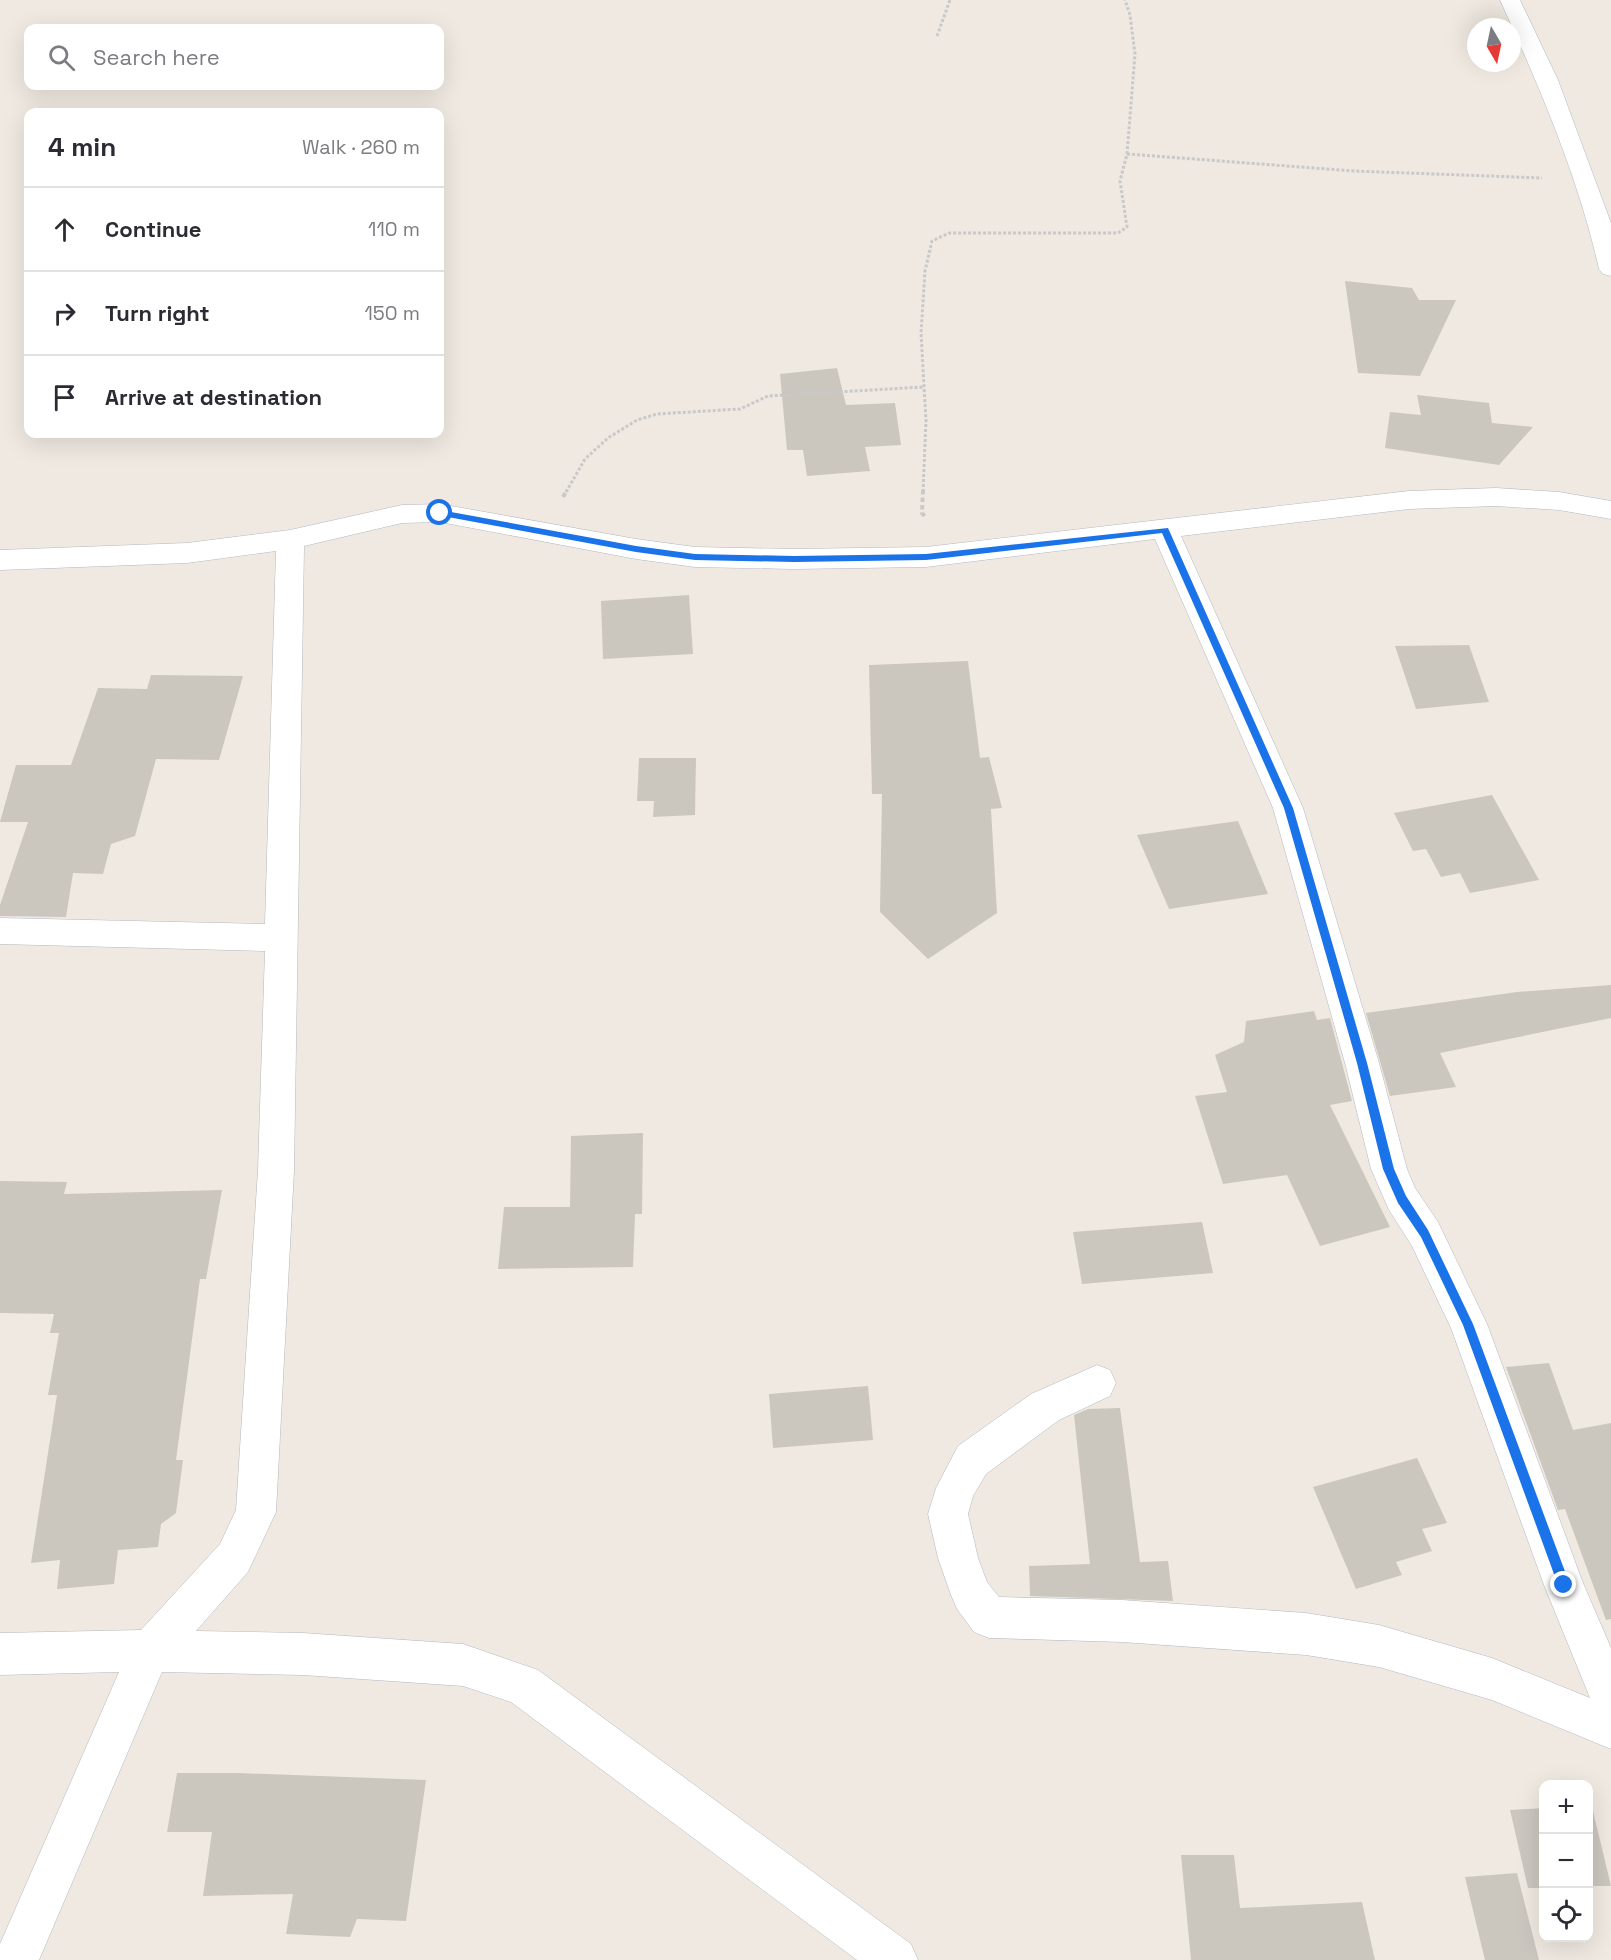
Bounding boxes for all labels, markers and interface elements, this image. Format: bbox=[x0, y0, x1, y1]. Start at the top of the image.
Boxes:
north arrow bbox=[1467, 18, 1521, 72]
search box bbox=[24, 24, 444, 90]
icon: search bbox=[45, 41, 78, 74]
text: Search here bbox=[93, 43, 220, 71]
text: 4 min bbox=[48, 130, 116, 164]
text: Walk · 260 m bbox=[302, 134, 420, 160]
icon: ahead bbox=[48, 213, 81, 246]
text: Continue bbox=[105, 215, 201, 243]
text: 110 m bbox=[368, 216, 420, 242]
icon: right bbox=[48, 297, 81, 330]
text: Turn right bbox=[105, 299, 210, 327]
text: 150 m bbox=[365, 300, 420, 326]
icon: arrive bbox=[48, 381, 81, 414]
text: Arrive at destination bbox=[105, 383, 322, 411]
route start bbox=[426, 499, 452, 525]
route end bbox=[1550, 1571, 1576, 1597]
map controls bbox=[1539, 1780, 1593, 1942]
button: + bbox=[1539, 1780, 1593, 1834]
button: − bbox=[1539, 1834, 1593, 1888]
button: locate bbox=[1539, 1888, 1593, 1942]

